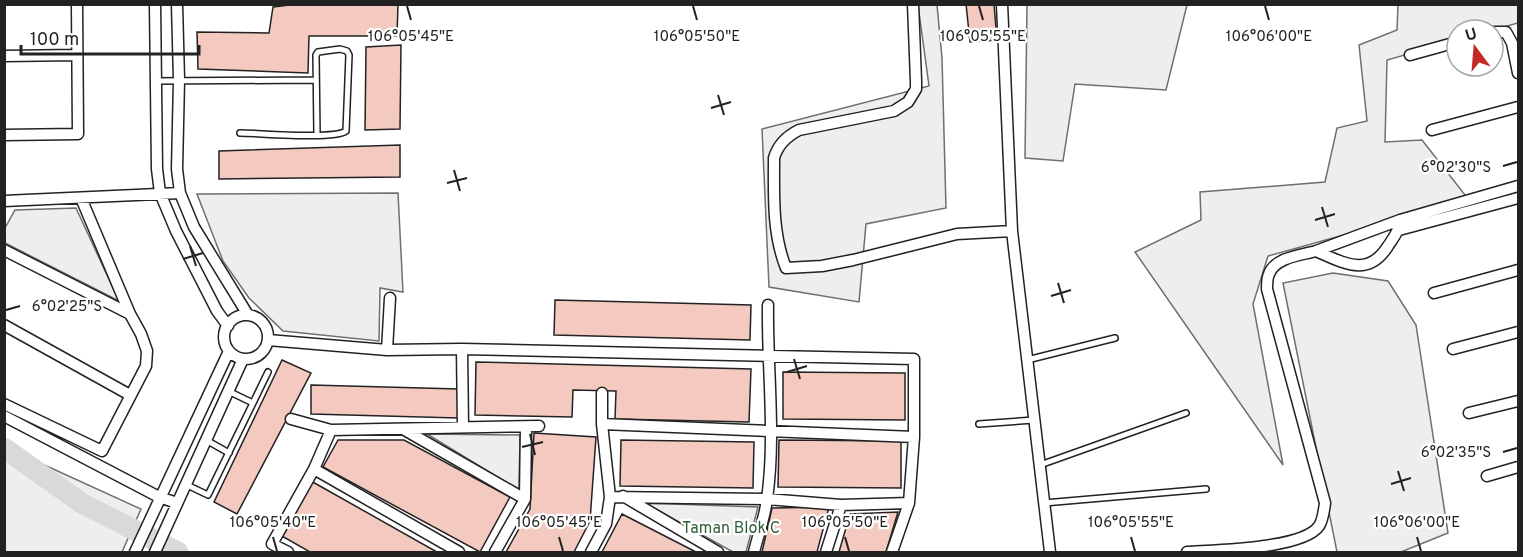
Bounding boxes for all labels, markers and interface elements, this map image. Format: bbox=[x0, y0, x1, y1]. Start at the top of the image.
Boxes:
scale bar bbox=[21, 18, 200, 56]
north arrow bbox=[1445, 18, 1505, 78]
text: U bbox=[1463, 24, 1480, 47]
text: 106°05'45"E bbox=[368, 28, 454, 47]
text: 106°05'50"E bbox=[654, 28, 740, 47]
text: 106°05'55"E bbox=[940, 28, 1026, 47]
text: 106°06'00"E bbox=[1226, 28, 1312, 47]
text: 100 m bbox=[30, 29, 79, 52]
text: 6°02'30"S bbox=[1421, 159, 1491, 178]
text: 6°02'25"S bbox=[32, 298, 102, 317]
text: 6°02'35"S bbox=[1421, 444, 1491, 463]
text: 106°05'40"E bbox=[230, 514, 316, 533]
text: 106°05'45"E bbox=[516, 514, 602, 533]
text: 106°05'50"E bbox=[802, 514, 888, 533]
text: 106°05'55"E bbox=[1088, 514, 1174, 533]
text: 106°06'00"E bbox=[1374, 514, 1460, 533]
park label: Taman Blok C bbox=[682, 519, 780, 539]

